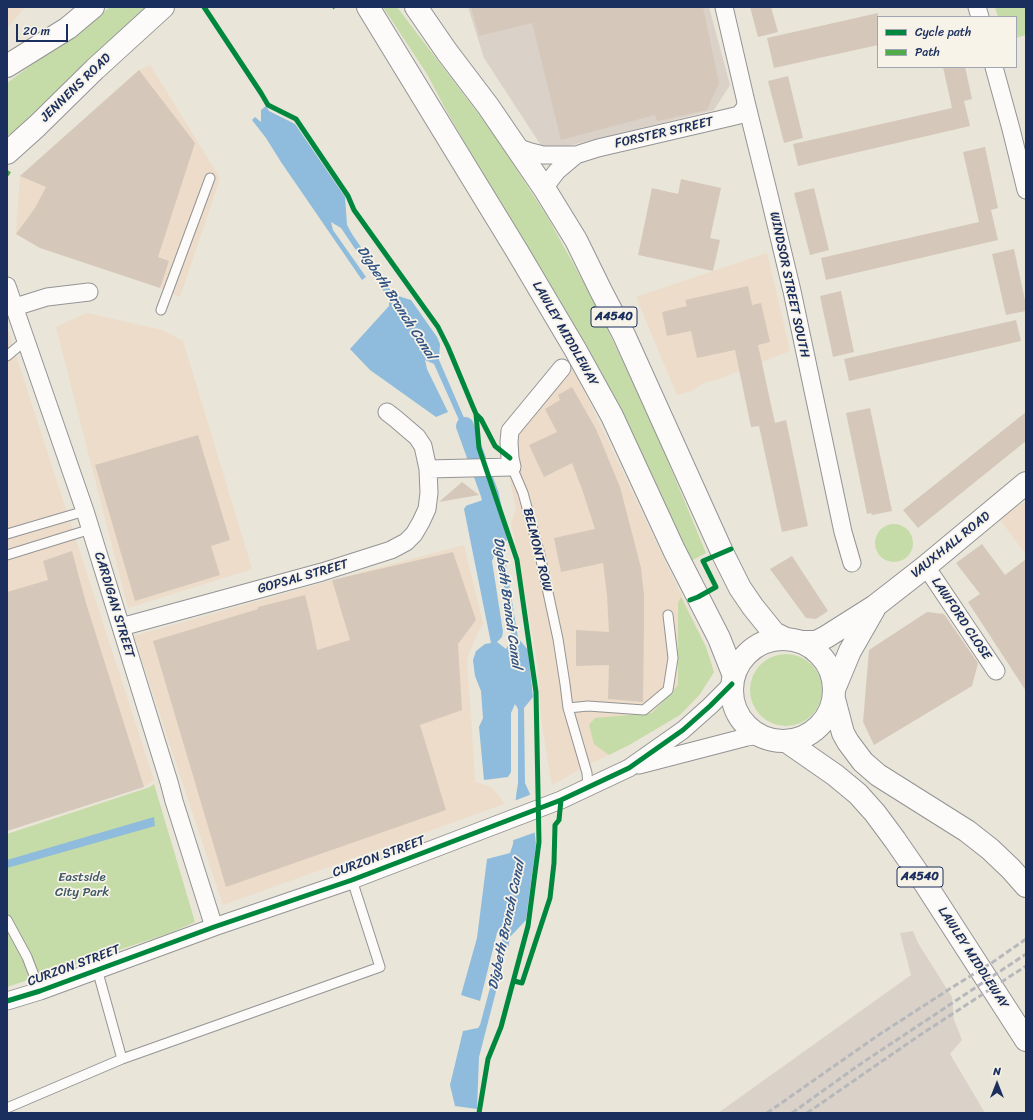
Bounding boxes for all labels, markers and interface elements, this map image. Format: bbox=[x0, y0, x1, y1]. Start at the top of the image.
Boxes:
scale bar bbox=[18, 16, 70, 42]
legend bbox=[877, 16, 1017, 68]
text: 20 m bbox=[23, 20, 50, 42]
text: Cycle path bbox=[915, 21, 971, 43]
text: Path bbox=[915, 41, 940, 63]
street label: JENNENS ROAD bbox=[38, 50, 114, 126]
street label: FORSTER STREET bbox=[613, 114, 715, 152]
street label: WINDSOR STREET SOUTH bbox=[766, 211, 812, 359]
water label: Digbeth Branch Canal bbox=[353, 243, 439, 363]
street label: LAWLEY MIDDLEWAY bbox=[529, 279, 601, 389]
road number: A4540 bbox=[591, 307, 637, 327]
street label: BELMONT ROW bbox=[519, 507, 555, 593]
street label: VAUXHALL ROAD bbox=[908, 508, 994, 582]
water label: Digbeth Branch Canal bbox=[489, 536, 525, 670]
street label: CARDIGAN STREET bbox=[90, 550, 138, 660]
street label: GOPSAL STREET bbox=[256, 557, 350, 597]
street label: LAWFORD CLOSE bbox=[928, 575, 994, 663]
street label: CURZON STREET bbox=[331, 833, 427, 881]
water label: Digbeth Branch Canal bbox=[485, 859, 529, 991]
road number: A4540 bbox=[897, 867, 943, 887]
park label: Eastside City Park bbox=[55, 870, 109, 901]
street label: LAWLEY MIDDLEWAY bbox=[934, 904, 1012, 1012]
street label: CURZON STREET bbox=[26, 942, 122, 990]
text: N bbox=[993, 1062, 1001, 1081]
north arrow bbox=[977, 1064, 1017, 1104]

